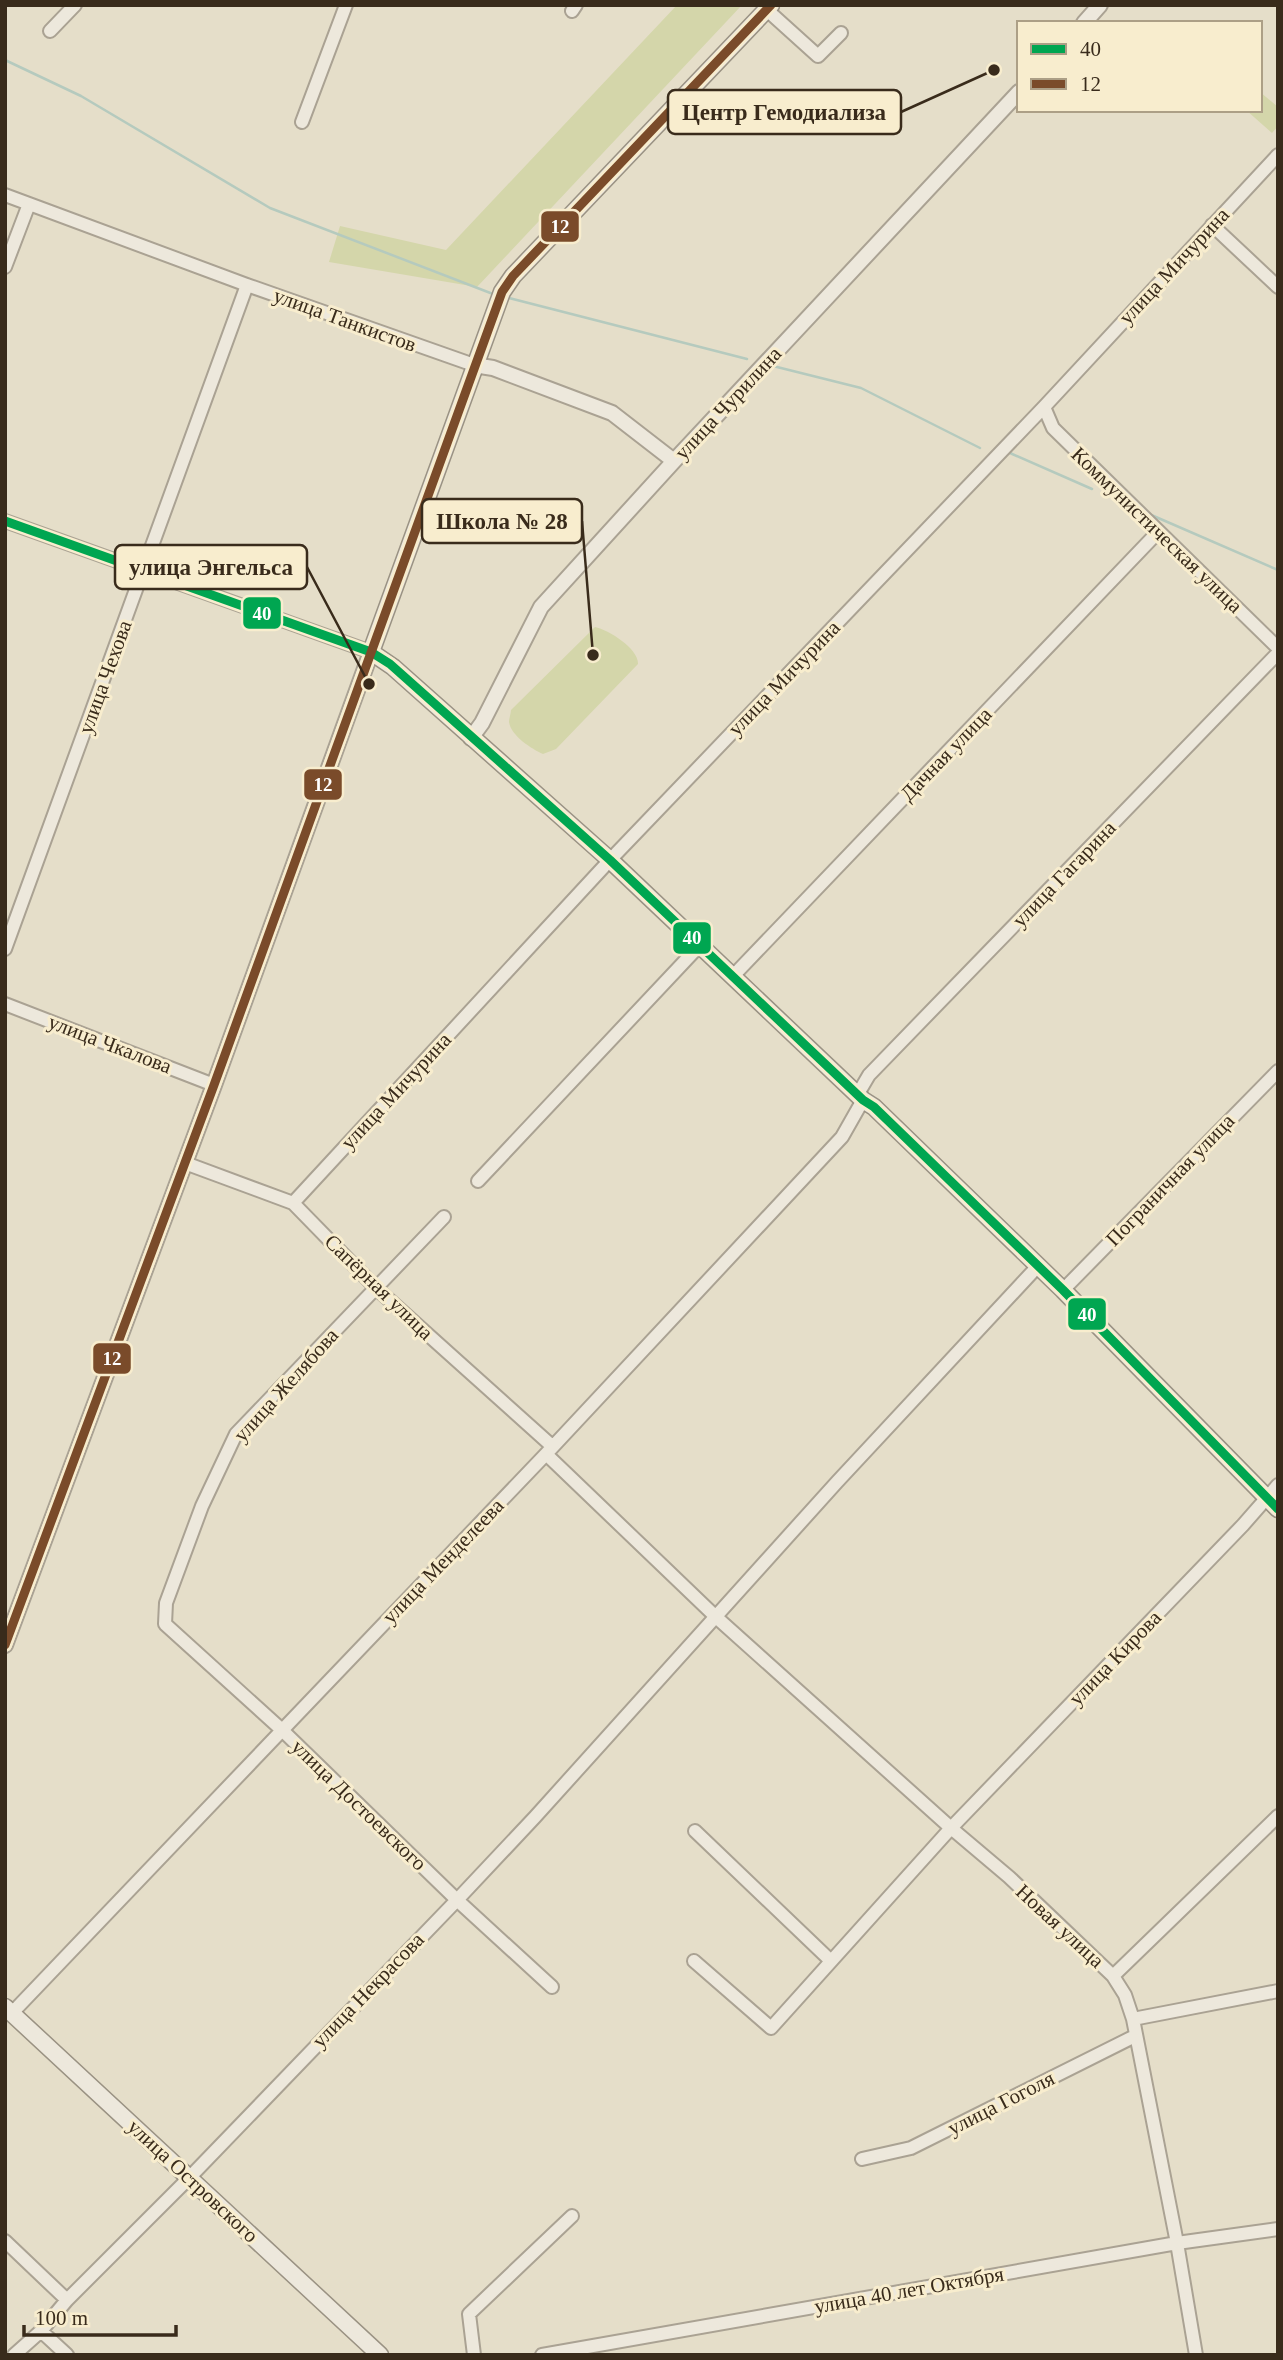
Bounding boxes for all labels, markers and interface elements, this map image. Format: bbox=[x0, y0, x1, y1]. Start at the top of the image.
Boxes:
legend bbox=[1017, 21, 1262, 112]
text: 40 bbox=[1080, 37, 1101, 61]
text: 12 bbox=[1080, 72, 1101, 96]
callout: Центр Гемодиализа bbox=[668, 90, 901, 134]
text: Центр Гемодиализа bbox=[682, 100, 887, 125]
street label: улица Мичурина bbox=[1114, 202, 1235, 329]
line badge: 12 bbox=[540, 210, 580, 243]
text: 12 bbox=[551, 216, 570, 237]
street label: улица Танкистов bbox=[270, 283, 420, 357]
street label: улица Чурилина bbox=[670, 341, 787, 464]
street label: Коммунистическая улица bbox=[1067, 442, 1248, 618]
callout: Школа № 28 bbox=[422, 499, 582, 543]
text: Школа № 28 bbox=[436, 509, 568, 534]
callout: улица Энгельса bbox=[115, 545, 307, 589]
text: улица Энгельса bbox=[129, 555, 293, 580]
line badge: 40 bbox=[242, 596, 282, 630]
text: 40 bbox=[253, 603, 272, 624]
street label: улица Мичурина bbox=[723, 615, 845, 740]
street label: улица Чехова bbox=[73, 616, 137, 737]
street label: Дачная улица bbox=[895, 702, 997, 806]
line badge: 12 bbox=[303, 768, 343, 801]
text: 12 bbox=[314, 774, 333, 795]
street label: улица Гагарина bbox=[1007, 815, 1121, 932]
line badge: 40 bbox=[672, 921, 712, 955]
text: 40 bbox=[683, 927, 702, 948]
street label: улица Чкалова bbox=[45, 1009, 176, 1079]
street label: улица Мичурина bbox=[336, 1027, 457, 1154]
street label: Пограничная улица bbox=[1101, 1108, 1240, 1251]
street label: Сапёрная улица bbox=[320, 1229, 439, 1345]
line badge: 40 bbox=[1067, 1297, 1107, 1331]
text: 40 bbox=[1078, 1304, 1097, 1325]
street label: улица Желябова bbox=[229, 1323, 344, 1447]
line badge: 12 bbox=[92, 1342, 132, 1375]
text: 12 bbox=[103, 1348, 122, 1369]
street label: улица Менделеева bbox=[377, 1493, 509, 1628]
street label: улица Кирова bbox=[1064, 1605, 1167, 1710]
street label: улица Достоевского bbox=[287, 1735, 431, 1875]
street label: Новая улица bbox=[1011, 1879, 1109, 1973]
street label: улица Некрасова bbox=[307, 1927, 429, 2052]
street label: улица Гоголя bbox=[944, 2066, 1059, 2140]
street label: улица Островского bbox=[123, 2114, 263, 2248]
street label: улица 40 лет Октября bbox=[812, 2261, 1006, 2318]
scale bar bbox=[24, 2294, 177, 2338]
text: 100 m bbox=[35, 2306, 88, 2330]

